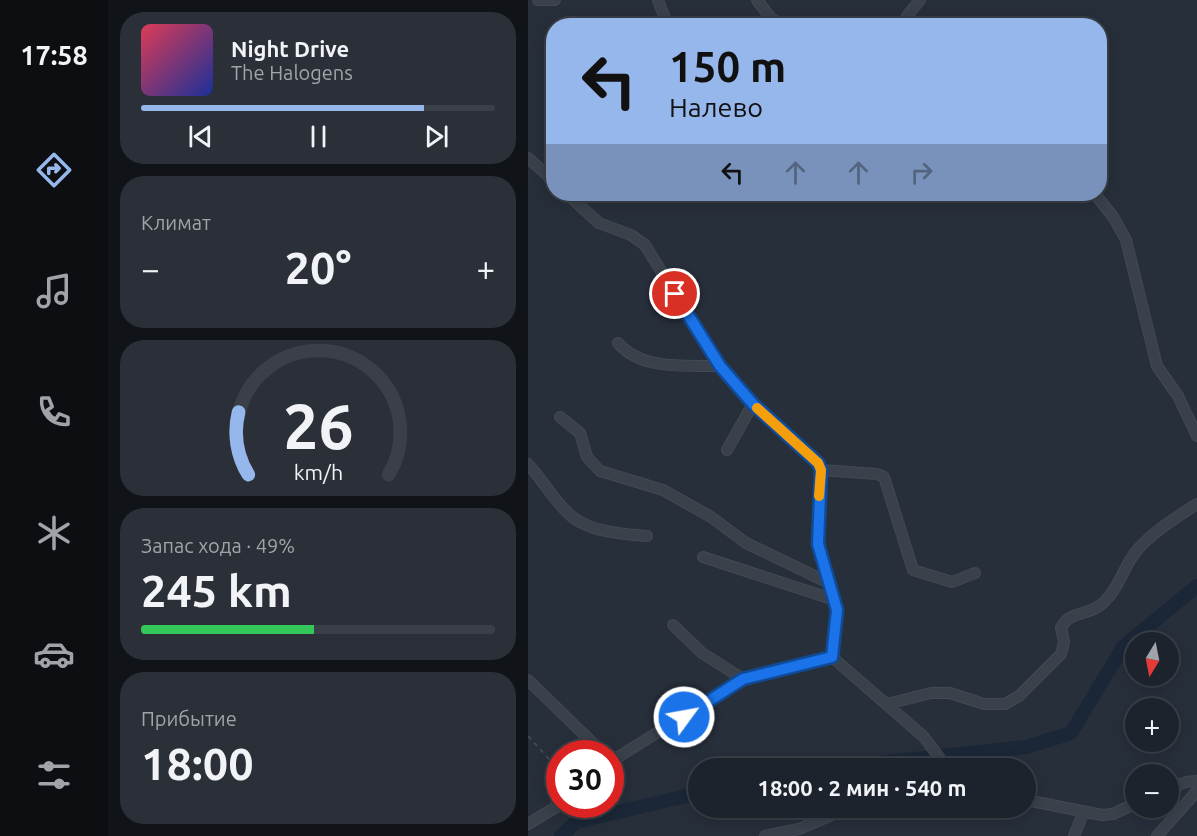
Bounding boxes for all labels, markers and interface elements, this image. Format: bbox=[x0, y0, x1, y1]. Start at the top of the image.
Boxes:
text: Night Drive bbox=[231, 36, 349, 61]
text: 17:58 bbox=[20, 40, 88, 70]
icon: left bbox=[570, 42, 648, 120]
text: 150 m bbox=[669, 43, 786, 90]
text: The Halogens bbox=[231, 61, 353, 84]
text: Налево bbox=[669, 92, 763, 122]
icon: previous bbox=[184, 120, 217, 153]
icon: pause bbox=[302, 120, 335, 153]
icon: next bbox=[420, 120, 453, 153]
icon: directions bbox=[33, 149, 75, 191]
icon: left bbox=[716, 156, 749, 189]
icon: ahead bbox=[779, 156, 812, 189]
icon: ahead bbox=[842, 156, 875, 189]
icon: right bbox=[905, 156, 938, 189]
text: Климат bbox=[141, 211, 211, 234]
text: 20° bbox=[285, 242, 351, 293]
text: − bbox=[141, 250, 160, 287]
text: + bbox=[476, 250, 495, 287]
pin bbox=[649, 268, 700, 319]
icon: music bbox=[33, 270, 75, 312]
icon: arrive bbox=[658, 277, 691, 310]
icon: phone bbox=[33, 391, 75, 433]
text: 26 bbox=[283, 391, 353, 461]
text: km/h bbox=[293, 460, 343, 484]
icon: climate bbox=[33, 512, 75, 554]
text: Запас хода · 49% bbox=[141, 534, 295, 557]
text: 245 km bbox=[141, 565, 292, 616]
north arrow bbox=[1125, 632, 1179, 686]
map controls bbox=[1125, 632, 1179, 818]
icon: car bbox=[33, 633, 75, 675]
position arrow bbox=[652, 685, 716, 749]
button: + bbox=[1125, 698, 1179, 752]
text: Прибытие bbox=[141, 707, 237, 730]
text: 18:00 bbox=[141, 738, 254, 789]
speed limit sign: 30 bbox=[546, 740, 624, 818]
icon: filters bbox=[33, 754, 75, 796]
button: − bbox=[1125, 764, 1179, 818]
text: 18:00 · 2 мин · 540 m bbox=[758, 775, 966, 800]

